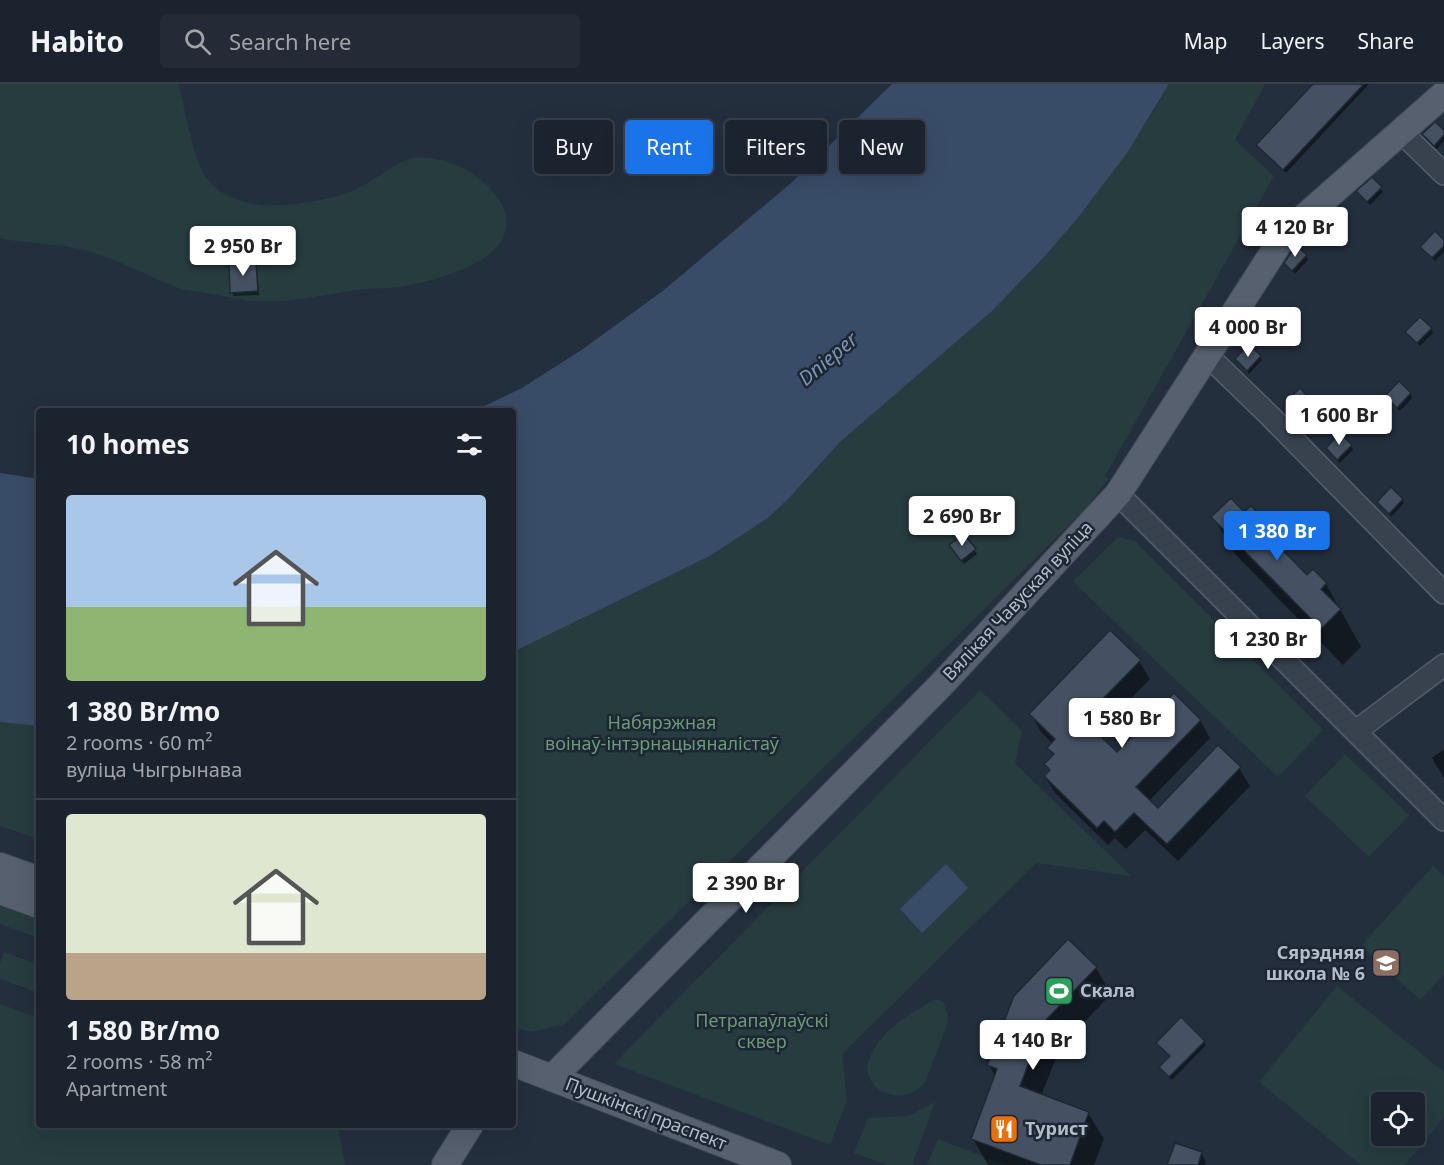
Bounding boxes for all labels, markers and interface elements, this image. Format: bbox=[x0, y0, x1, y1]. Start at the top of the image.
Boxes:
search box bbox=[160, 14, 580, 68]
text: Habito bbox=[30, 22, 124, 60]
icon: search bbox=[181, 25, 214, 58]
text: Search here bbox=[229, 26, 351, 56]
text: Map bbox=[1184, 27, 1228, 55]
text: Layers bbox=[1261, 27, 1325, 55]
text: Share bbox=[1358, 27, 1414, 55]
chip: Buy bbox=[534, 120, 613, 174]
chip: Rent bbox=[625, 120, 713, 174]
chip: Filters bbox=[725, 120, 827, 174]
chip: New bbox=[839, 120, 925, 174]
pin: 4 120 Br bbox=[1233, 207, 1357, 258]
text: 4 120 Br bbox=[1256, 213, 1334, 240]
pin: 2 950 Br bbox=[181, 226, 305, 277]
text: 2 950 Br bbox=[204, 232, 282, 259]
pin: 4 000 Br bbox=[1186, 307, 1310, 358]
text: 4 000 Br bbox=[1209, 313, 1287, 340]
water label: Dnieper bbox=[792, 325, 864, 391]
pin: 1 600 Br bbox=[1277, 395, 1401, 446]
text: 1 600 Br bbox=[1300, 401, 1378, 428]
text: 10 homes bbox=[66, 426, 190, 462]
icon: filters bbox=[453, 428, 486, 461]
pin: 2 690 Br bbox=[900, 496, 1024, 547]
text: 2 690 Br bbox=[923, 502, 1001, 529]
pin: 1 380 Br bbox=[1215, 511, 1339, 562]
street label: Вялікая Чавуская вуліца bbox=[937, 515, 1098, 685]
text: 1 380 Br bbox=[1238, 517, 1316, 544]
icon: home bbox=[222, 534, 330, 642]
pin: 1 230 Br bbox=[1206, 619, 1330, 670]
text: 1 230 Br bbox=[1229, 625, 1307, 652]
text: 1 380 Br/mo bbox=[66, 693, 220, 729]
pin: 1 580 Br bbox=[1060, 698, 1184, 749]
text: 1 580 Br bbox=[1083, 704, 1161, 731]
park label: Набярэжная воінаў-інтэрнацыяналістаў bbox=[545, 710, 780, 755]
text: 2 rooms · 60 m² bbox=[66, 729, 213, 756]
text: вуліца Чыгрынава bbox=[66, 756, 242, 783]
icon: home bbox=[222, 853, 330, 961]
pin: 2 390 Br bbox=[684, 863, 808, 914]
text: 2 390 Br bbox=[707, 869, 785, 896]
place label: Сярэдняя школа № 6 bbox=[1266, 940, 1365, 985]
school or university icon: Сярэдняя школа № 6 bbox=[1370, 947, 1402, 979]
sports icon: Скала bbox=[1043, 975, 1075, 1007]
place label: Скала bbox=[1080, 978, 1135, 1002]
park label: Петрапаўлаўскі сквер bbox=[695, 1008, 829, 1053]
text: 1 580 Br/mo bbox=[66, 1012, 220, 1048]
pin: 4 140 Br bbox=[971, 1020, 1095, 1071]
text: 4 140 Br bbox=[994, 1026, 1072, 1053]
text: 2 rooms · 58 m² bbox=[66, 1048, 213, 1075]
street label: Пушкінскі праспект bbox=[562, 1071, 731, 1155]
text: Apartment bbox=[66, 1075, 167, 1102]
map controls bbox=[1371, 1092, 1425, 1146]
button: locate bbox=[1371, 1092, 1425, 1146]
restaurant icon: Турист bbox=[988, 1113, 1020, 1145]
place label: Турист bbox=[1025, 1116, 1088, 1140]

